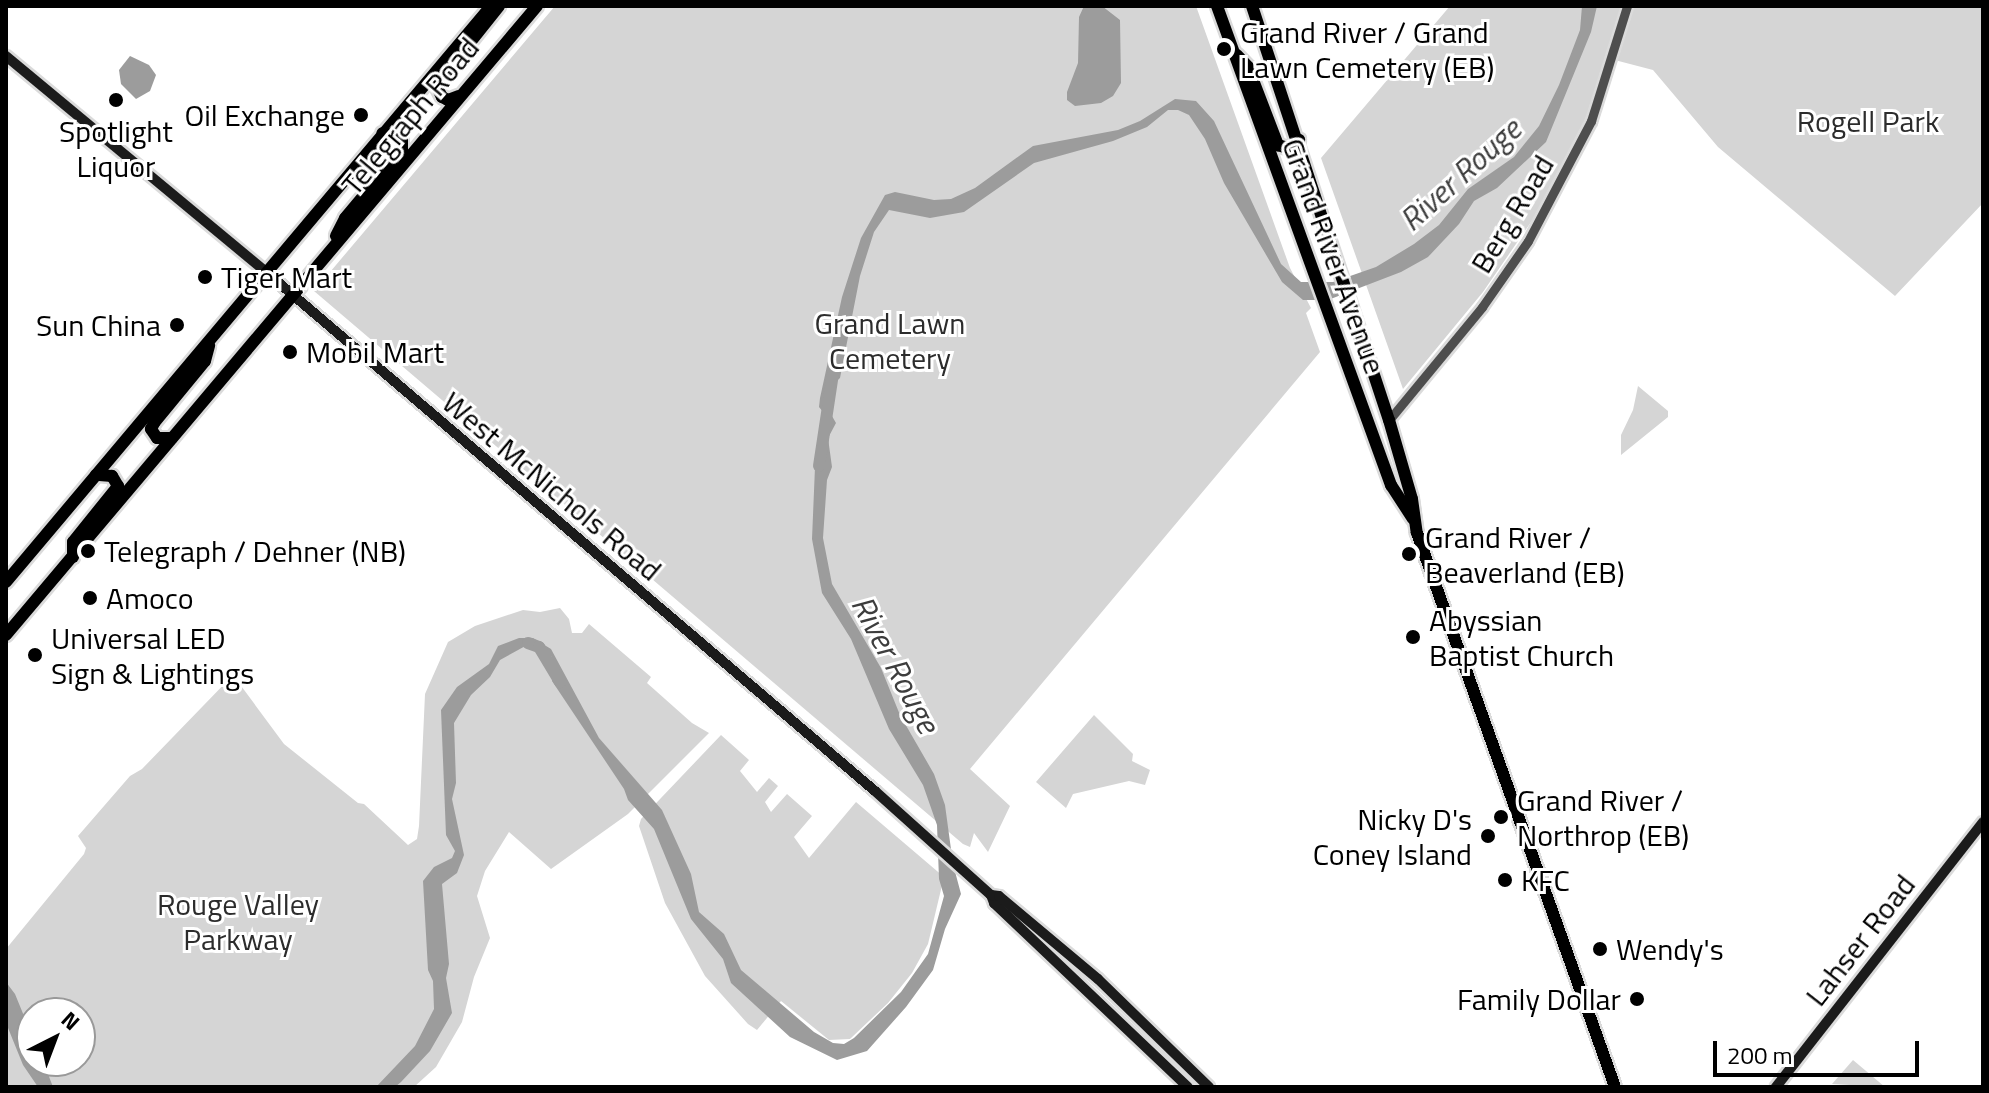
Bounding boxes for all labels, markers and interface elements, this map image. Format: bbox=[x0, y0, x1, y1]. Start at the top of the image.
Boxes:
place label: Grand River / Grand Lawn Cemetery (EB) bbox=[1240, 14, 1494, 84]
street label: Telegraph Road bbox=[334, 30, 486, 202]
marker: Grand River / Grand Lawn Cemetery (EB) bbox=[1215, 40, 1233, 58]
marker: Spotlight Liquor bbox=[107, 91, 125, 109]
place label: Oil Exchange bbox=[184, 97, 345, 133]
park label: Rogell Park bbox=[1797, 103, 1939, 139]
marker: Oil Exchange bbox=[352, 106, 370, 124]
water label: River Rouge bbox=[1391, 110, 1529, 238]
place label: Spotlight Liquor bbox=[59, 113, 173, 184]
street label: Grand River Avenue bbox=[1275, 133, 1393, 379]
street label: Berg Road bbox=[1463, 149, 1561, 279]
place label: Tiger Mart bbox=[221, 259, 352, 295]
marker: Tiger Mart bbox=[196, 268, 214, 286]
park label: Grand Lawn Cemetery bbox=[815, 305, 965, 376]
place label: Sun China bbox=[36, 307, 161, 343]
marker: Sun China bbox=[168, 316, 186, 334]
place label: Mobil Mart bbox=[306, 334, 444, 370]
marker: Mobil Mart bbox=[281, 343, 299, 361]
street label: West McNichols Road bbox=[435, 384, 669, 588]
place label: Grand River / Beaverland (EB) bbox=[1425, 519, 1625, 590]
place label: Telegraph / Dehner (NB) bbox=[104, 533, 406, 569]
marker: Telegraph / Dehner (NB) bbox=[79, 542, 97, 560]
marker: Grand River / Beaverland (EB) bbox=[1400, 545, 1418, 563]
place label: Amoco bbox=[106, 580, 194, 616]
marker: Amoco bbox=[81, 589, 99, 607]
water label: River Rouge bbox=[844, 589, 948, 739]
place label: Abyssian Baptist Church bbox=[1429, 602, 1614, 672]
place label: Universal LED Sign & Lightings bbox=[51, 620, 254, 690]
marker: Abyssian Baptist Church bbox=[1404, 628, 1422, 646]
marker: Universal LED Sign & Lightings bbox=[26, 646, 44, 664]
place label: Grand River / Northrop (EB) bbox=[1517, 782, 1689, 852]
place label: Nicky D's Coney Island bbox=[1313, 801, 1472, 872]
marker: Grand River / Northrop (EB) bbox=[1492, 808, 1510, 826]
marker: Nicky D's Coney Island bbox=[1479, 827, 1497, 845]
place label: KFC bbox=[1521, 862, 1570, 898]
street label: Lahser Road bbox=[1798, 867, 1922, 1013]
marker: KFC bbox=[1496, 871, 1514, 889]
park label: Rouge Valley Parkway bbox=[157, 886, 319, 956]
place label: Wendy's bbox=[1616, 931, 1724, 967]
marker: Wendy's bbox=[1591, 940, 1609, 958]
place label: Family Dollar bbox=[1457, 981, 1621, 1017]
marker: Family Dollar bbox=[1628, 990, 1646, 1008]
north arrow bbox=[16, 997, 96, 1077]
text: N bbox=[54, 1003, 88, 1038]
scale bar bbox=[1717, 1025, 1923, 1075]
text: 200 m bbox=[1727, 1037, 1793, 1073]

